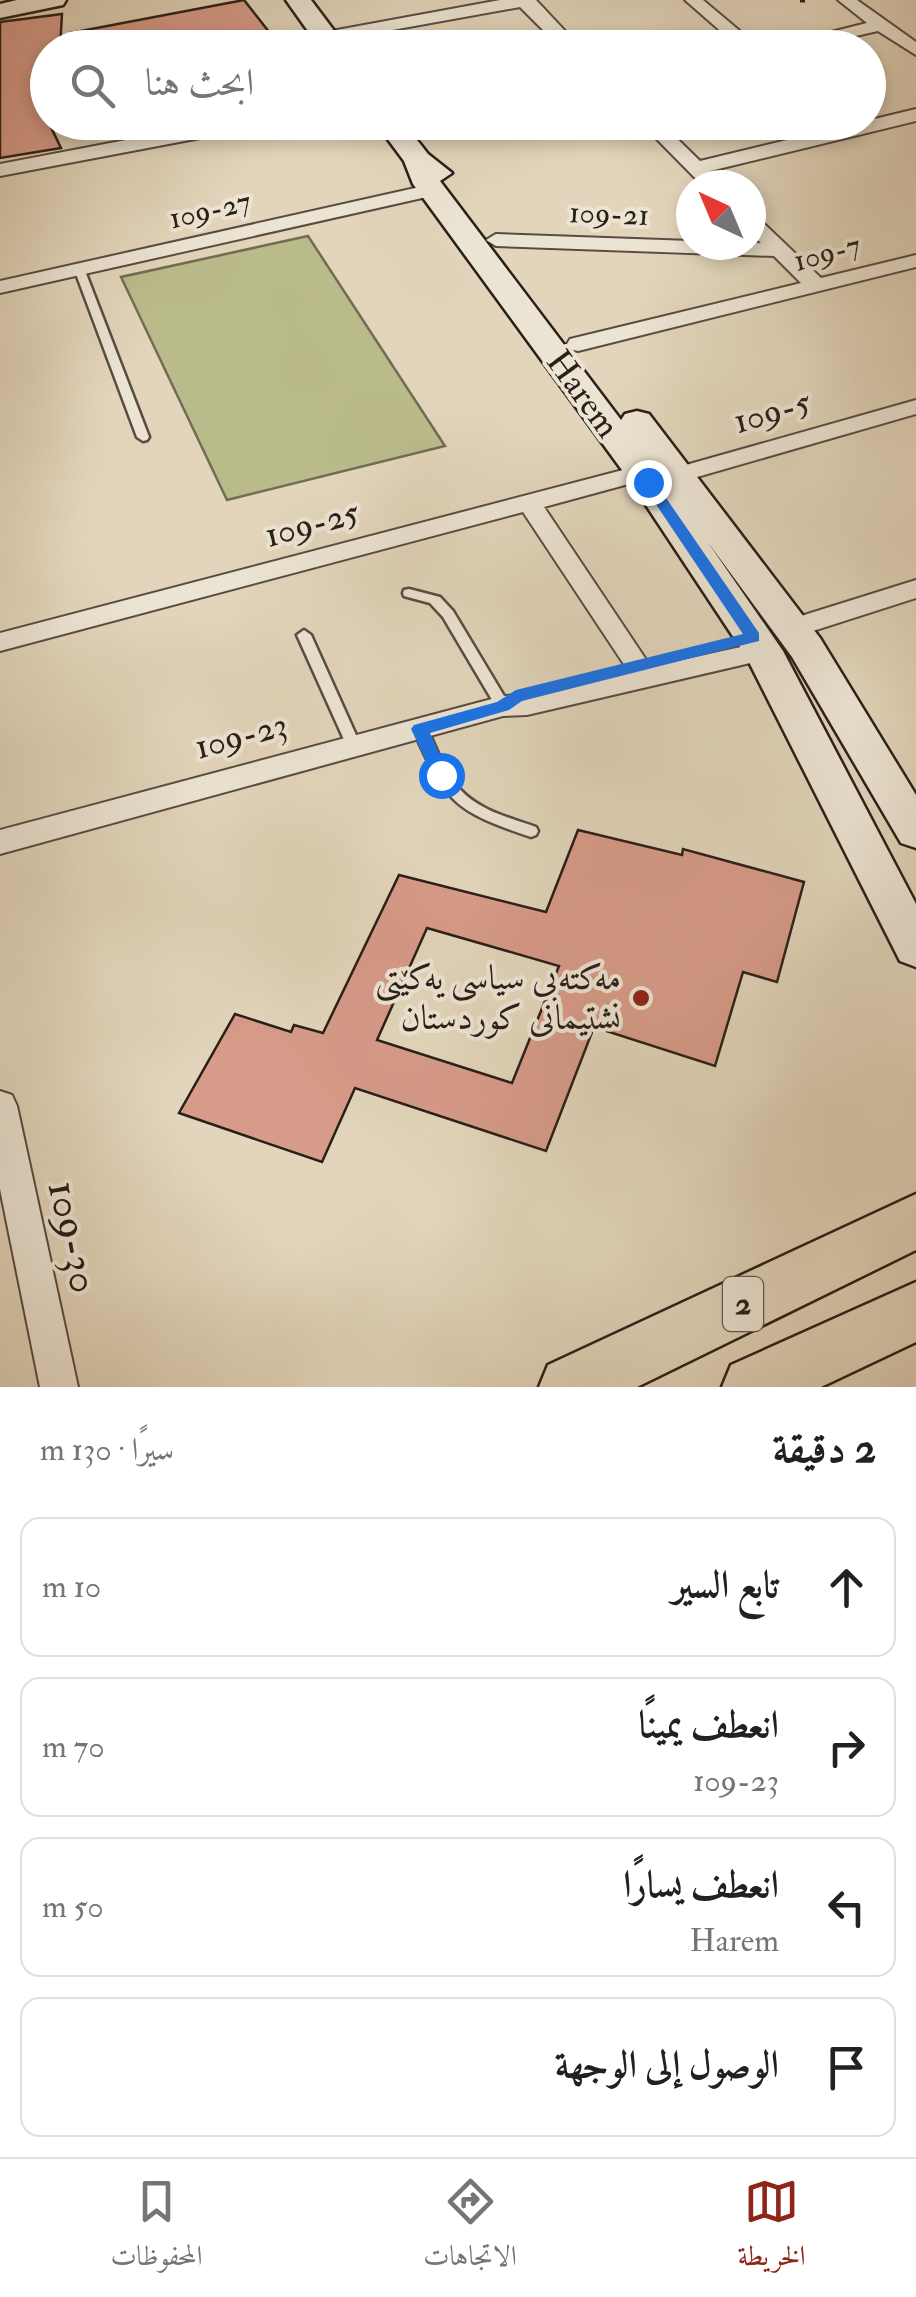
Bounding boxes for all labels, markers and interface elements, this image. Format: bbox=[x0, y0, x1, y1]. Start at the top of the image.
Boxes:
search box bbox=[30, 30, 886, 140]
icon: search bbox=[65, 58, 120, 113]
text: ابحث هنا bbox=[145, 59, 254, 107]
north arrow bbox=[676, 170, 766, 260]
street label: 109-27 bbox=[165, 183, 255, 237]
street label: 109-21 bbox=[568, 194, 650, 234]
street label: 109-7 bbox=[789, 226, 865, 280]
street label: Harem bbox=[536, 342, 630, 446]
street label: 109-5 bbox=[728, 380, 816, 444]
route end bbox=[626, 460, 672, 506]
street label: 109-25 bbox=[260, 490, 365, 558]
street label: 109-23 bbox=[190, 703, 292, 769]
route start bbox=[419, 753, 465, 799]
place label: مەکتەبی سیاسی یەکێتی نشتیمانی کوردستان bbox=[375, 956, 621, 1040]
marker: مەکتەبی سیاسی یەکێتی نشتیمانی کوردستان bbox=[630, 987, 652, 1009]
street label: 109-30 bbox=[36, 1176, 110, 1298]
road number: 2 bbox=[723, 1277, 763, 1331]
text: 2 دقيقة bbox=[773, 1423, 876, 1475]
text: سيرًا · 130 m bbox=[40, 1430, 174, 1470]
icon: ahead bbox=[819, 1560, 874, 1615]
text: تابع السير bbox=[672, 1561, 779, 1609]
text: 10 m bbox=[42, 1567, 101, 1607]
text: انعطف يمينًا bbox=[639, 1701, 779, 1749]
icon: right bbox=[819, 1720, 874, 1775]
text: 70 m bbox=[42, 1727, 105, 1767]
text: 109-23 bbox=[693, 1761, 779, 1801]
text: انعطف يسارًا bbox=[623, 1861, 779, 1909]
icon: left bbox=[819, 1880, 874, 1935]
text: 50 m bbox=[42, 1887, 104, 1927]
text: Harem bbox=[690, 1921, 779, 1961]
icon: arrive bbox=[819, 2040, 874, 2095]
text: الوصول إلى الوجهة bbox=[555, 2041, 779, 2089]
tab: المحفوظات bbox=[110, 2174, 203, 2283]
tab: الاتجاهات bbox=[423, 2174, 517, 2283]
tab: الخريطة bbox=[738, 2174, 806, 2283]

